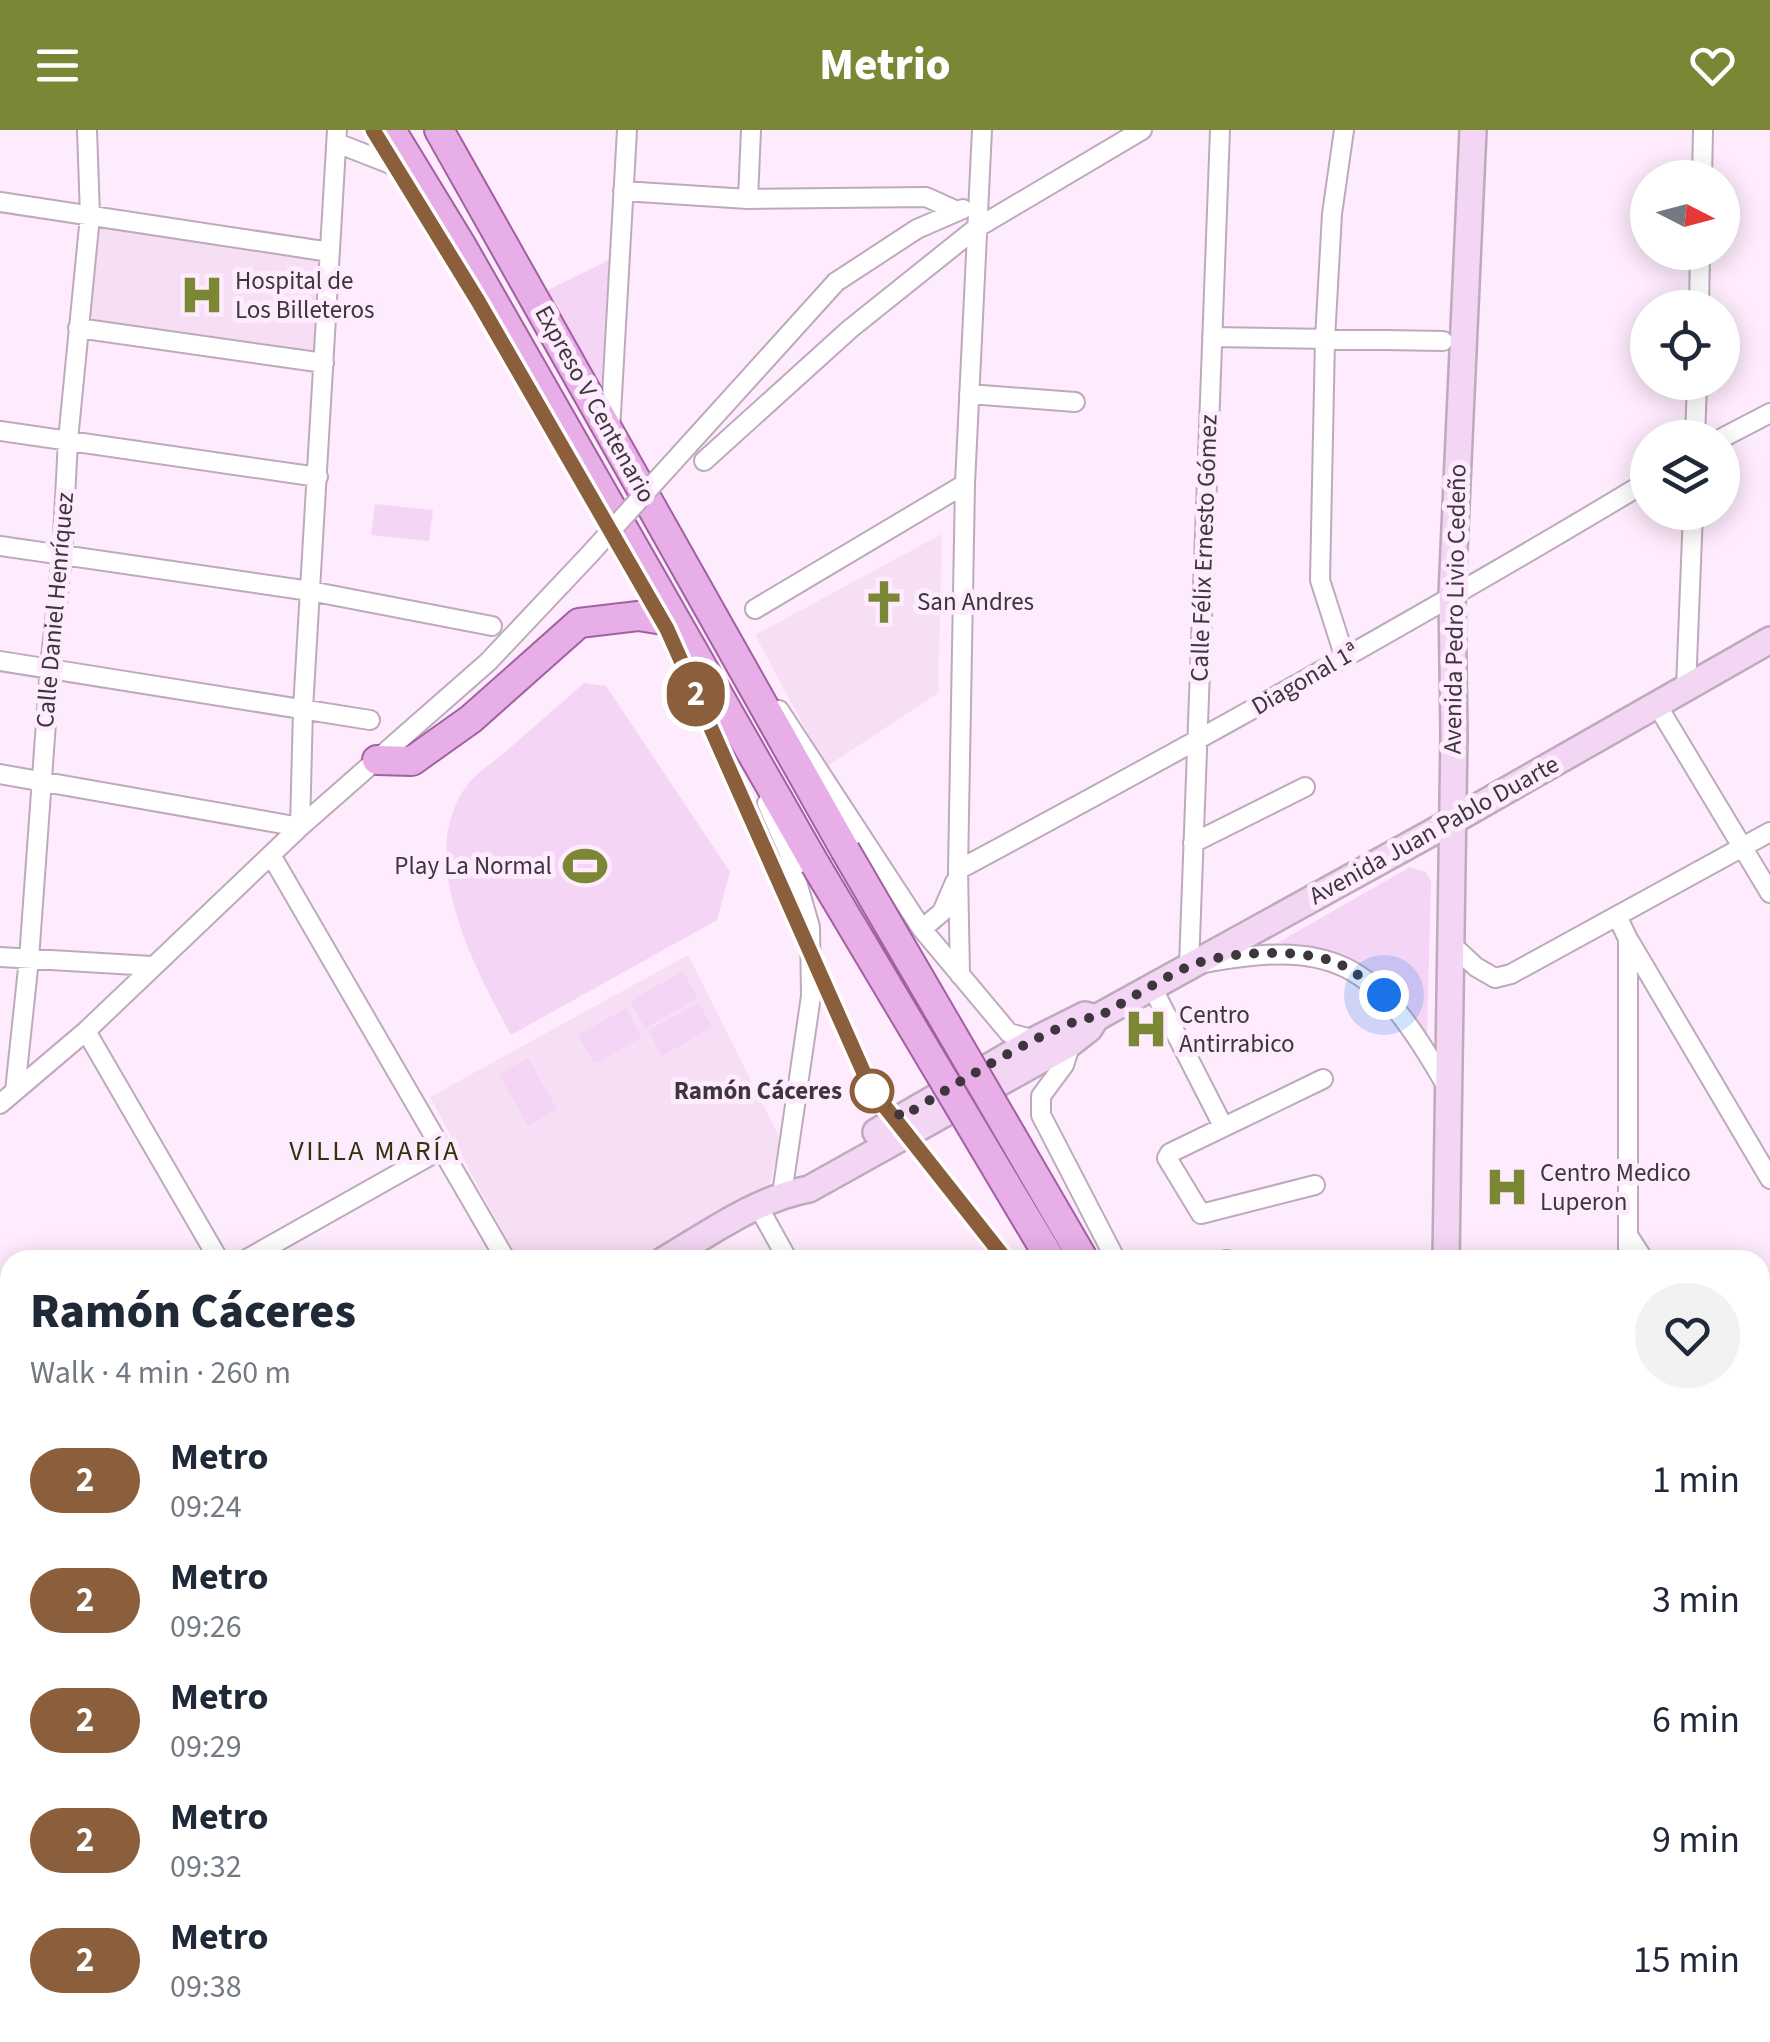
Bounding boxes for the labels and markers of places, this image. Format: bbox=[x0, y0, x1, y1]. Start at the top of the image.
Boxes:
place label: Hospital de Los Billeteros bbox=[235, 263, 374, 328]
hospital icon: Hospital de Los Billeteros bbox=[178, 271, 226, 319]
church icon: San Andres bbox=[860, 578, 908, 626]
place label: San Andres bbox=[917, 584, 1034, 620]
sports icon: Play La Normal bbox=[561, 842, 609, 890]
place label: Play La Normal bbox=[394, 848, 552, 884]
place label: Centro Antirrabico bbox=[1179, 997, 1295, 1062]
hospital icon: Centro Antirrabico bbox=[1122, 1005, 1170, 1053]
marker: Ramón Cáceres bbox=[851, 1070, 893, 1112]
place label: Ramón Cáceres bbox=[674, 1073, 842, 1109]
place label: Centro Medico Luperon bbox=[1540, 1155, 1691, 1220]
hospital icon: Centro Medico Luperon bbox=[1483, 1163, 1531, 1211]

